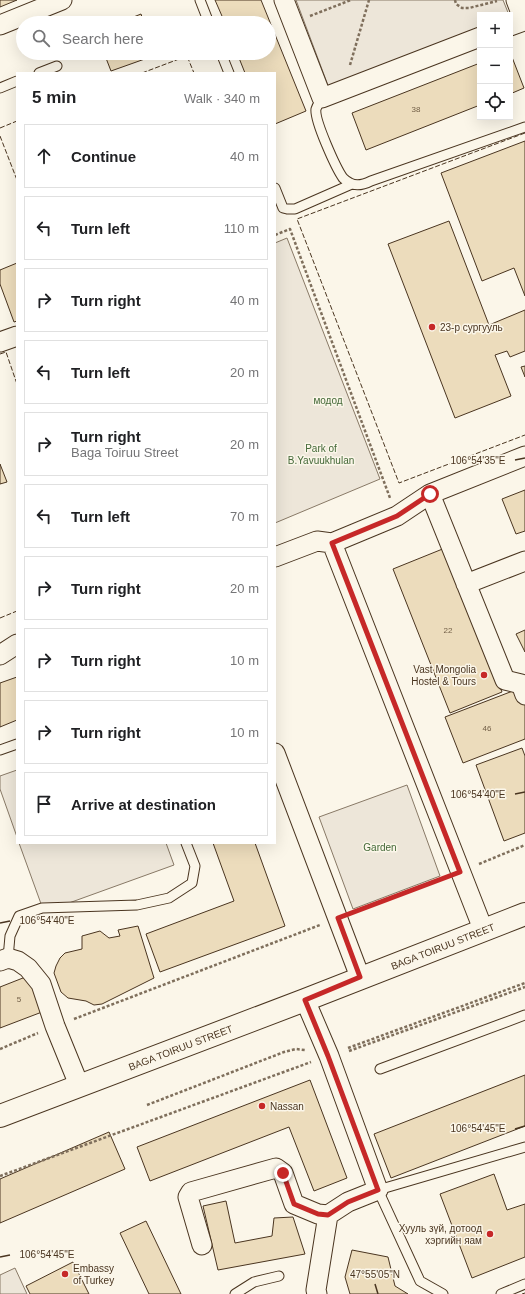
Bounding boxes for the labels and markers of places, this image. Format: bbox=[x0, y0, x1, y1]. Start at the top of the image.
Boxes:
marker: 23-р сургууль bbox=[427, 322, 437, 332]
place label: 23-р сургууль bbox=[440, 322, 503, 333]
place label: Vast Mongolia Hostel & Tours bbox=[411, 664, 476, 687]
marker: Vast Mongolia Hostel & Tours bbox=[479, 670, 489, 680]
marker: Nassan bbox=[257, 1101, 267, 1111]
place label: Nassan bbox=[270, 1101, 304, 1112]
place label: Хууль зүй, дотоод хэргийн яам bbox=[399, 1223, 482, 1246]
marker: Хууль зүй, дотоод хэргийн яам bbox=[485, 1229, 495, 1239]
place label: Embassy of Turkey bbox=[73, 1263, 114, 1286]
marker: Embassy of Turkey bbox=[60, 1269, 70, 1279]

